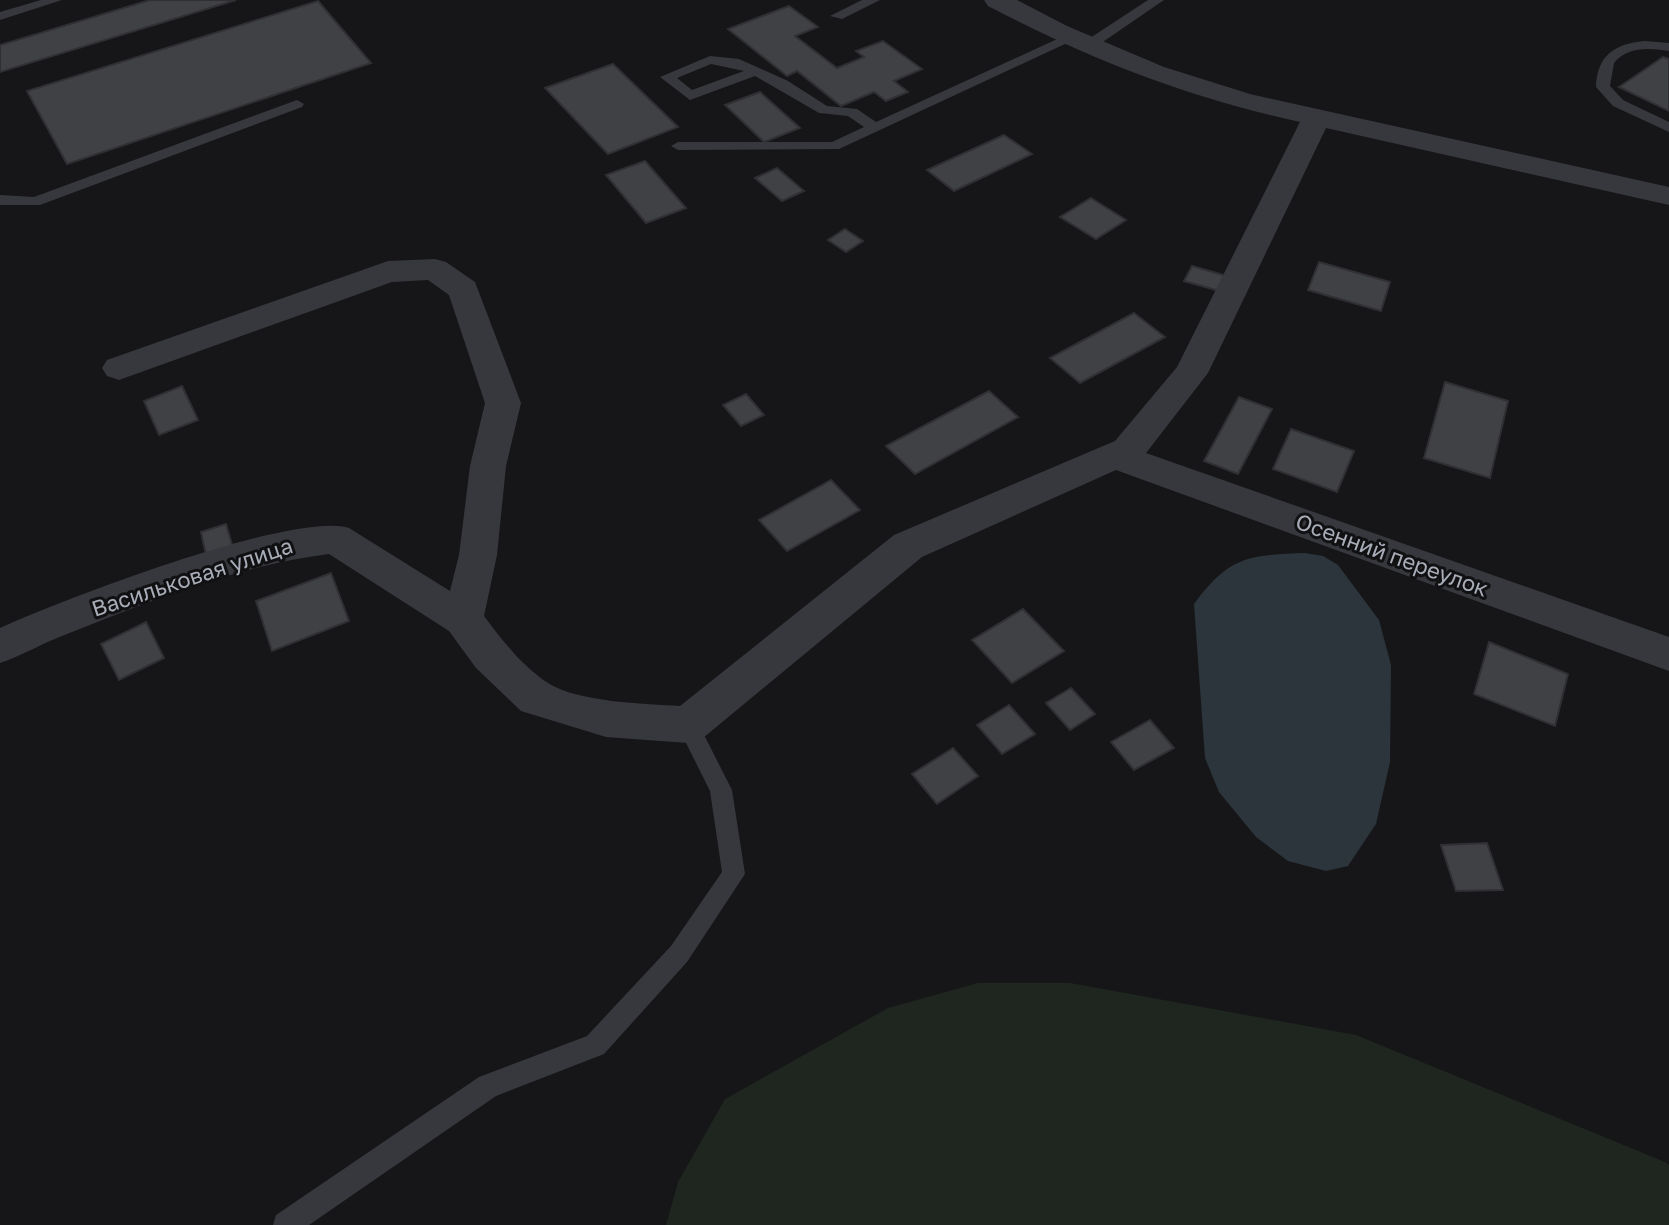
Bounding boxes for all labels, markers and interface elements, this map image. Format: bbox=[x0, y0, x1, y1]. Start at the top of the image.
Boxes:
street label: Осенний переулок bbox=[1292, 507, 1492, 602]
street label: Васильковая улица bbox=[88, 531, 296, 622]

